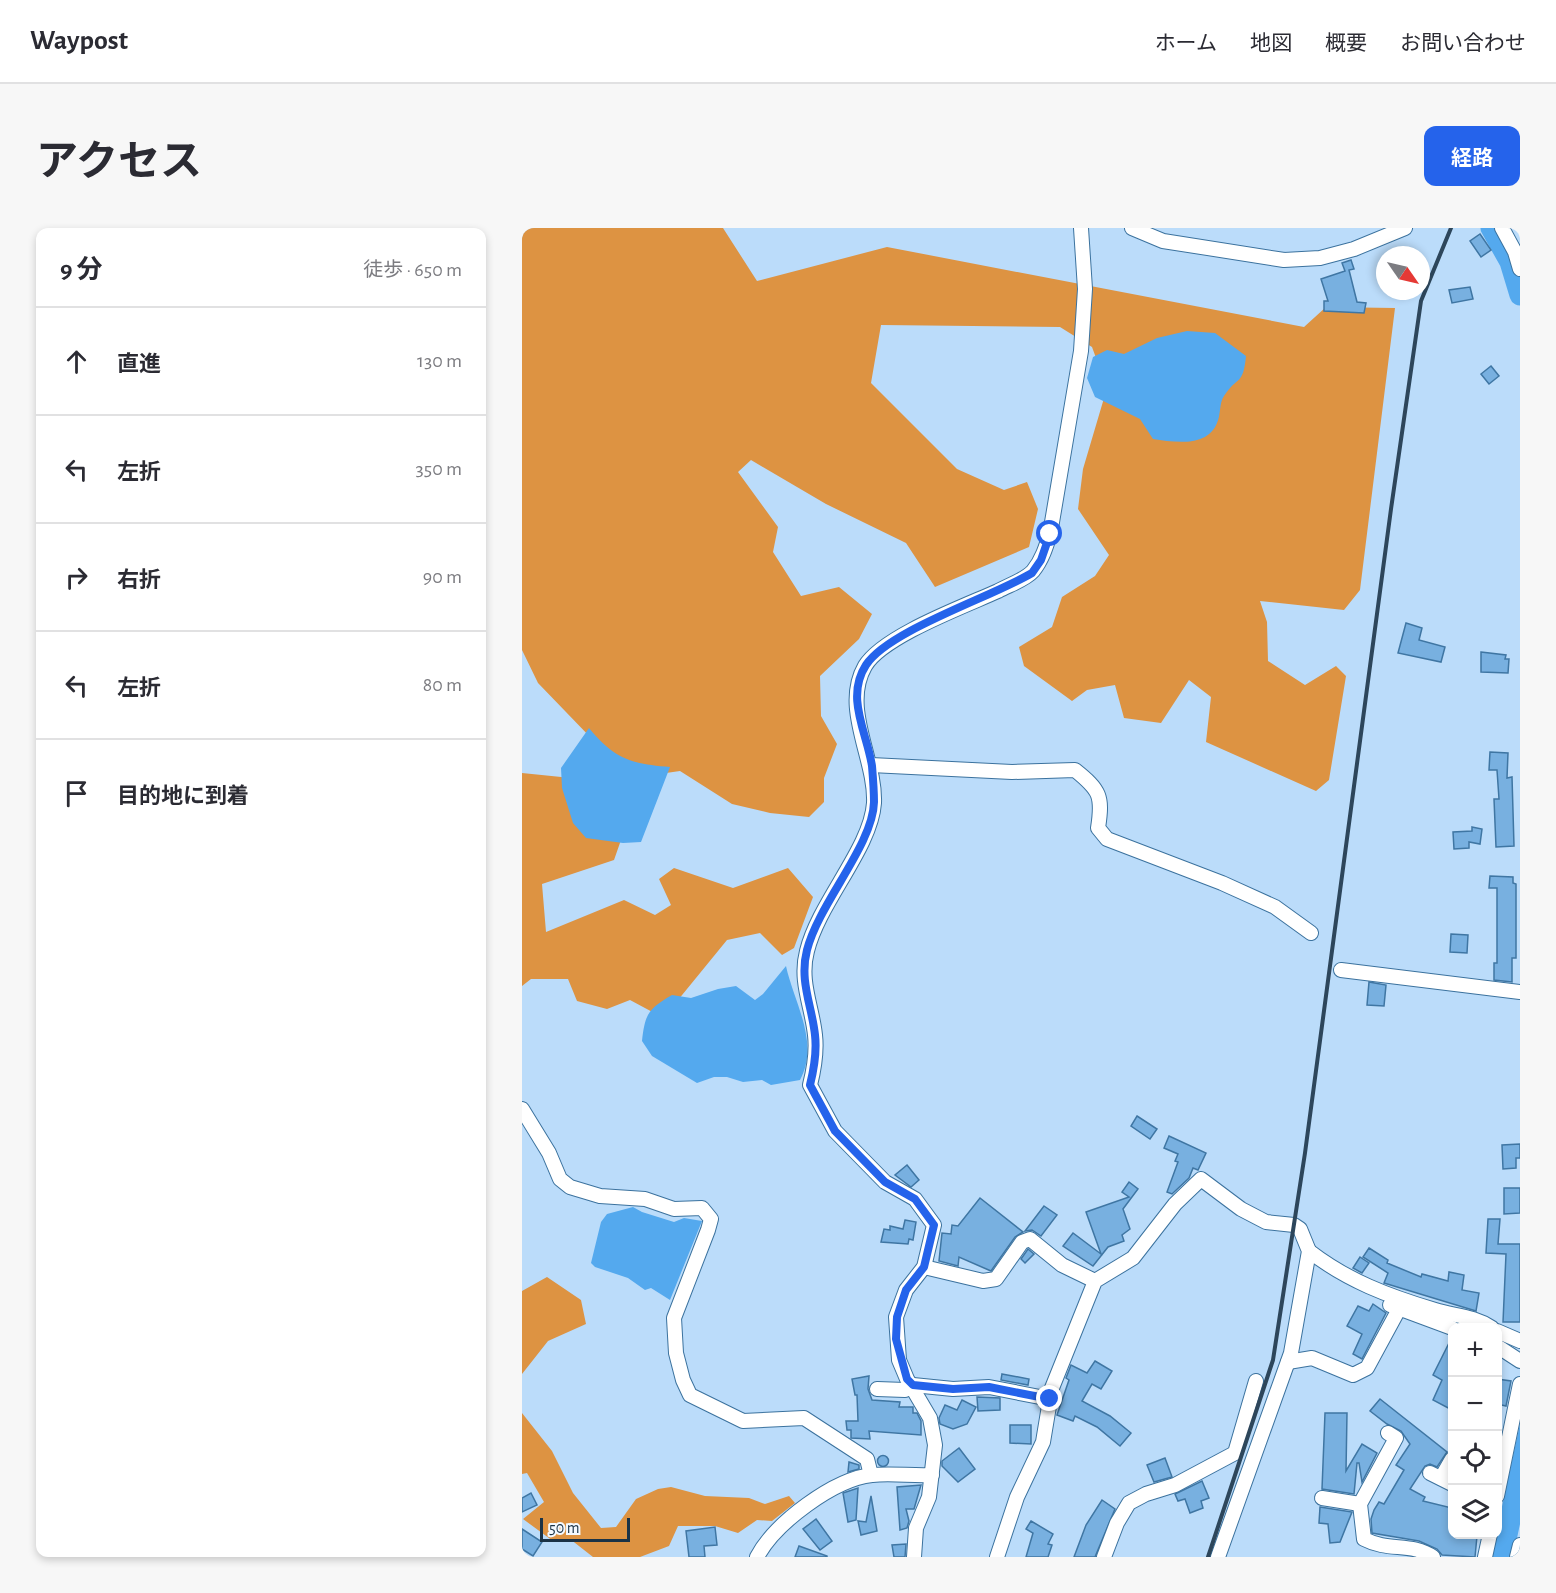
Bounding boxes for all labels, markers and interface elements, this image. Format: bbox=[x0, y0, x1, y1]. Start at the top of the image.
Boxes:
text: Waypost bbox=[30, 27, 128, 55]
text: ホーム bbox=[1155, 33, 1217, 54]
text: 地図 bbox=[1250, 33, 1292, 54]
text: 概要 bbox=[1325, 33, 1367, 54]
text: お問い合わせ bbox=[1400, 33, 1526, 54]
button: 経路 bbox=[1424, 126, 1520, 186]
text: アクセス bbox=[36, 141, 202, 183]
north arrow bbox=[1376, 246, 1430, 300]
text: 9 分 bbox=[60, 257, 102, 283]
text: 徒歩 · 650 m bbox=[363, 260, 462, 280]
icon: ahead bbox=[60, 345, 93, 378]
text: 130 m bbox=[417, 351, 462, 371]
text: 直進 bbox=[117, 353, 161, 375]
icon: left bbox=[60, 453, 93, 486]
text: 350 m bbox=[416, 459, 462, 479]
text: 左折 bbox=[117, 461, 161, 483]
route start bbox=[1036, 520, 1062, 546]
icon: right bbox=[60, 561, 93, 594]
text: 90 m bbox=[423, 567, 462, 587]
text: 右折 bbox=[117, 569, 161, 591]
icon: left bbox=[60, 669, 93, 702]
text: 80 m bbox=[423, 675, 462, 695]
text: 左折 bbox=[117, 677, 161, 699]
icon: arrive bbox=[60, 777, 93, 810]
text: 目的地に到着 bbox=[117, 785, 249, 807]
map controls bbox=[1448, 1323, 1502, 1539]
button: + bbox=[1448, 1323, 1502, 1377]
button: − bbox=[1448, 1377, 1502, 1431]
route end bbox=[1036, 1385, 1062, 1411]
button: locate bbox=[1448, 1431, 1502, 1485]
button: layers bbox=[1448, 1485, 1502, 1539]
scale bar bbox=[540, 1515, 630, 1542]
text: 50 m bbox=[549, 1520, 580, 1536]

